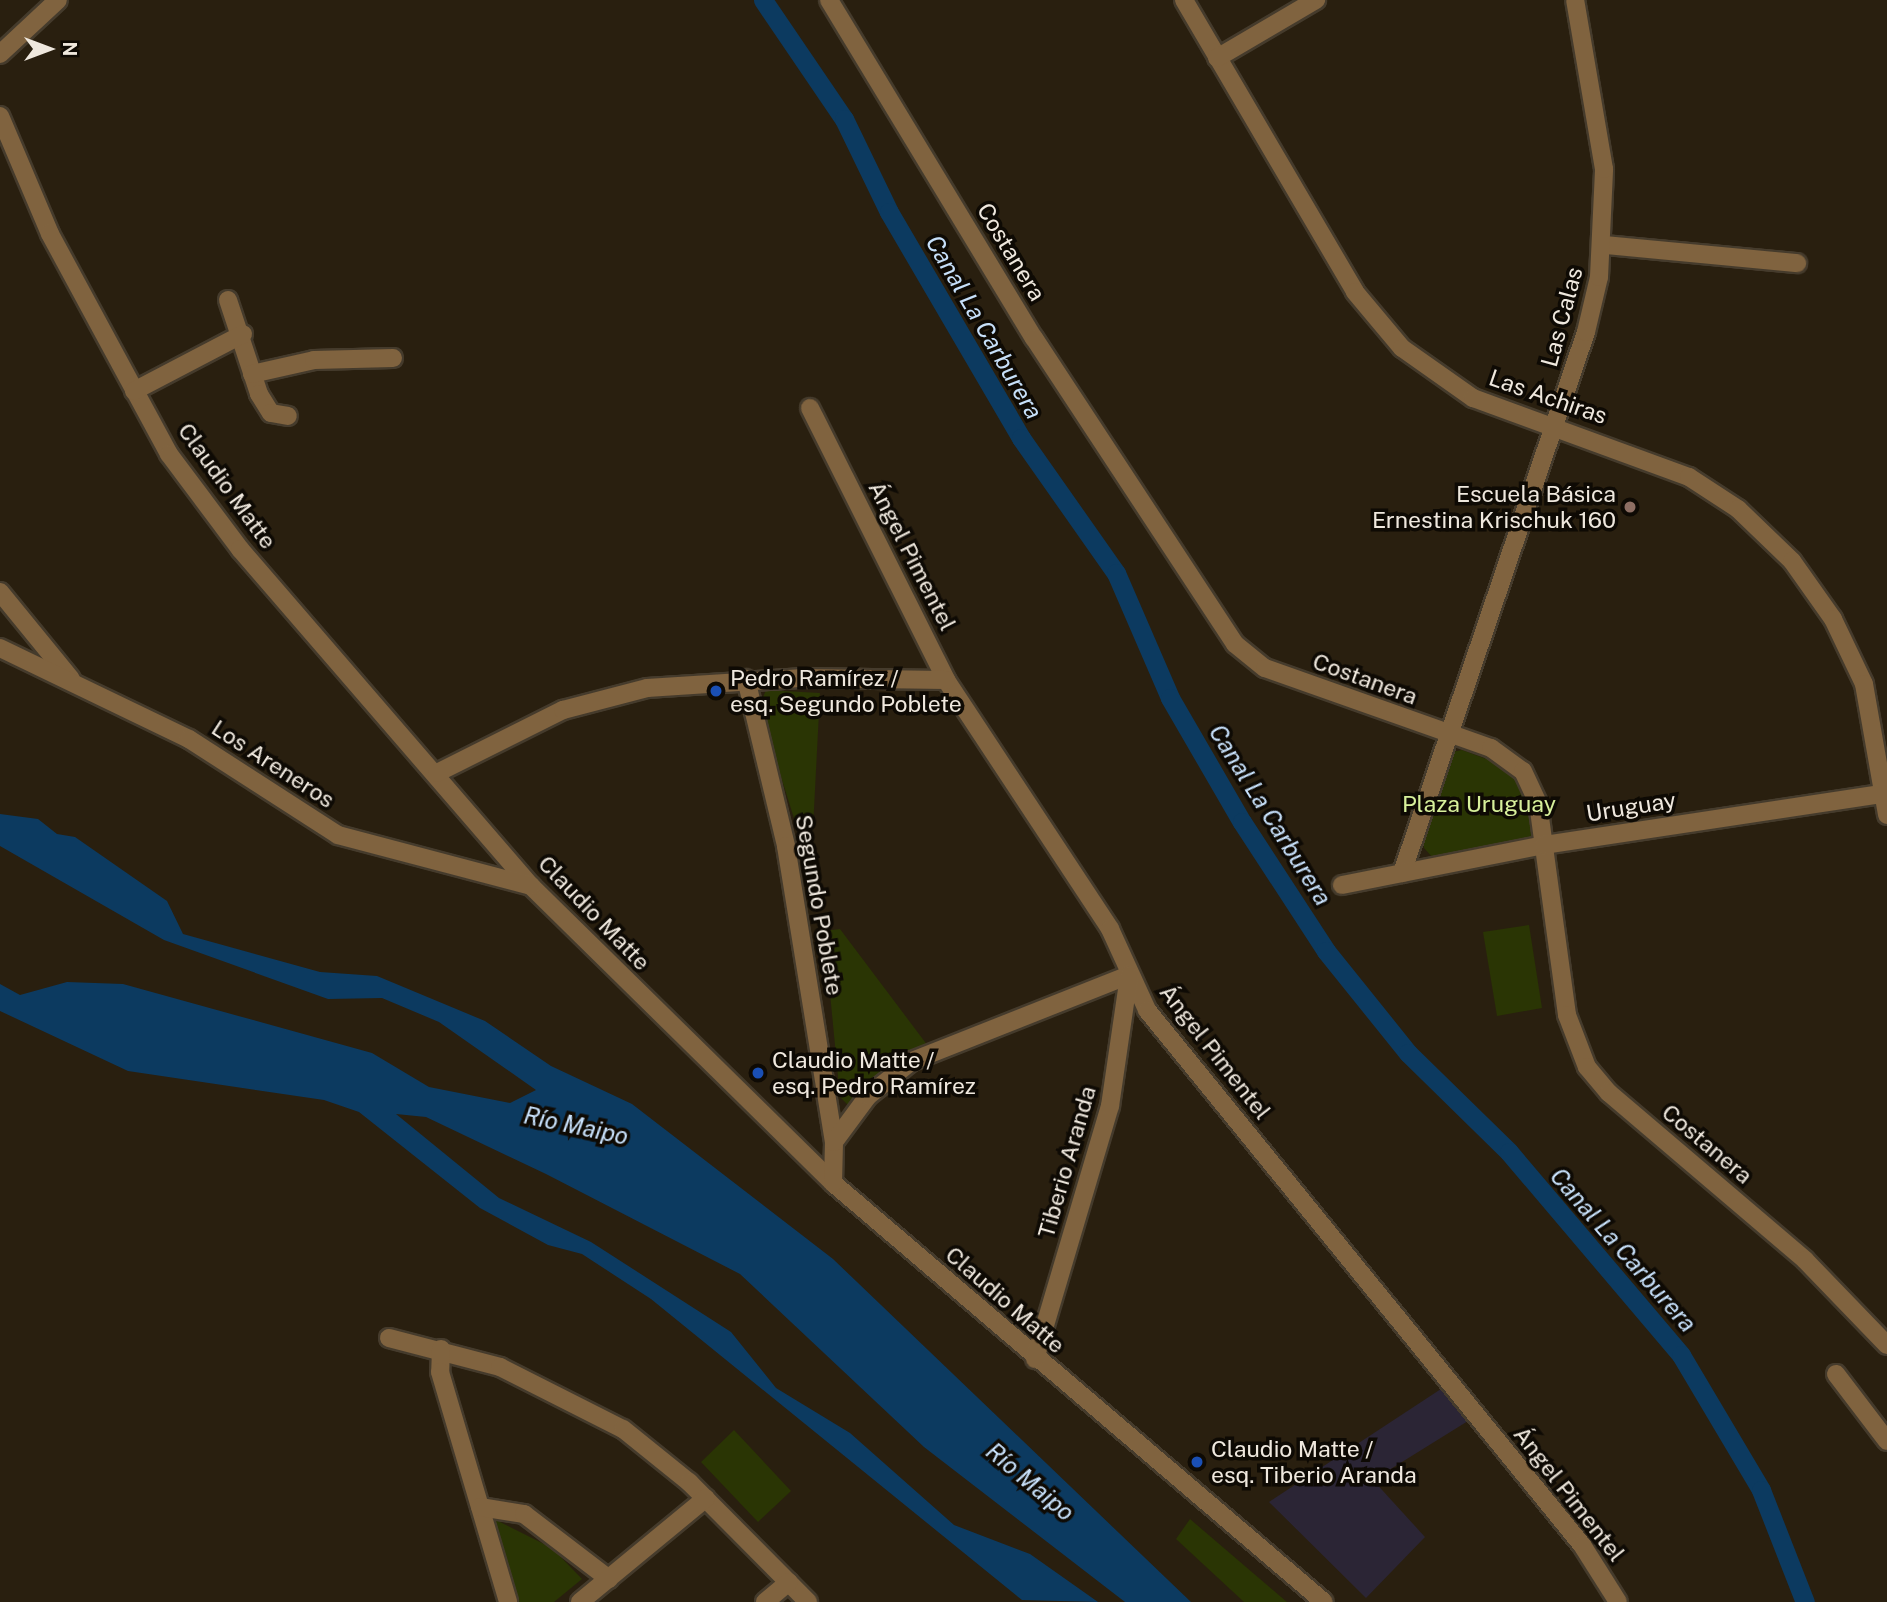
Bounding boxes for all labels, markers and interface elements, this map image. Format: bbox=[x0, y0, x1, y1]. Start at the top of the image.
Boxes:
north arrow bbox=[14, 14, 84, 84]
text: N bbox=[59, 42, 81, 56]
street label: Costanera bbox=[971, 198, 1051, 306]
water label: Canal La Carburera bbox=[920, 230, 1048, 424]
street label: Las Calas bbox=[1535, 264, 1589, 370]
street label: Las Achiras bbox=[1485, 364, 1611, 430]
street label: Claudio Matte bbox=[172, 418, 282, 554]
street label: Ángel Pimentel bbox=[862, 477, 962, 635]
place label: Escuela Básica Ernestina Krischuk 160 bbox=[1372, 480, 1616, 534]
marker: Escuela Básica Ernestina Krischuk 160 bbox=[1622, 499, 1638, 515]
street label: Costanera bbox=[1309, 647, 1421, 711]
place label: Pedro Ramírez / esq. Segundo Poblete bbox=[730, 664, 962, 718]
marker: Pedro Ramírez / esq. Segundo Poblete bbox=[708, 683, 724, 699]
street label: Los Areneros bbox=[206, 714, 340, 814]
water label: Canal La Carburera bbox=[1203, 719, 1337, 911]
street label: Uruguay bbox=[1584, 786, 1678, 828]
park label: Plaza Uruguay bbox=[1402, 790, 1556, 818]
street label: Segundo Poblete bbox=[790, 812, 848, 998]
street label: Claudio Matte bbox=[532, 850, 656, 976]
street label: Ángel Pimentel bbox=[1154, 979, 1276, 1125]
place label: Claudio Matte / esq. Pedro Ramírez bbox=[772, 1046, 976, 1100]
marker: Claudio Matte / esq. Pedro Ramírez bbox=[750, 1065, 766, 1081]
street label: Tiberio Aranda bbox=[1032, 1083, 1102, 1241]
street label: Costanera bbox=[1656, 1098, 1758, 1190]
water label: Río Maipo bbox=[521, 1101, 631, 1151]
water label: Canal La Carburera bbox=[1544, 1162, 1702, 1338]
street label: Claudio Matte bbox=[940, 1241, 1070, 1359]
street label: Ángel Pimentel bbox=[1508, 1421, 1630, 1567]
place label: Claudio Matte / esq. Tiberio Aranda bbox=[1211, 1435, 1417, 1489]
water label: Río Maipo bbox=[980, 1437, 1080, 1527]
marker: Claudio Matte / esq. Tiberio Aranda bbox=[1189, 1454, 1205, 1470]

